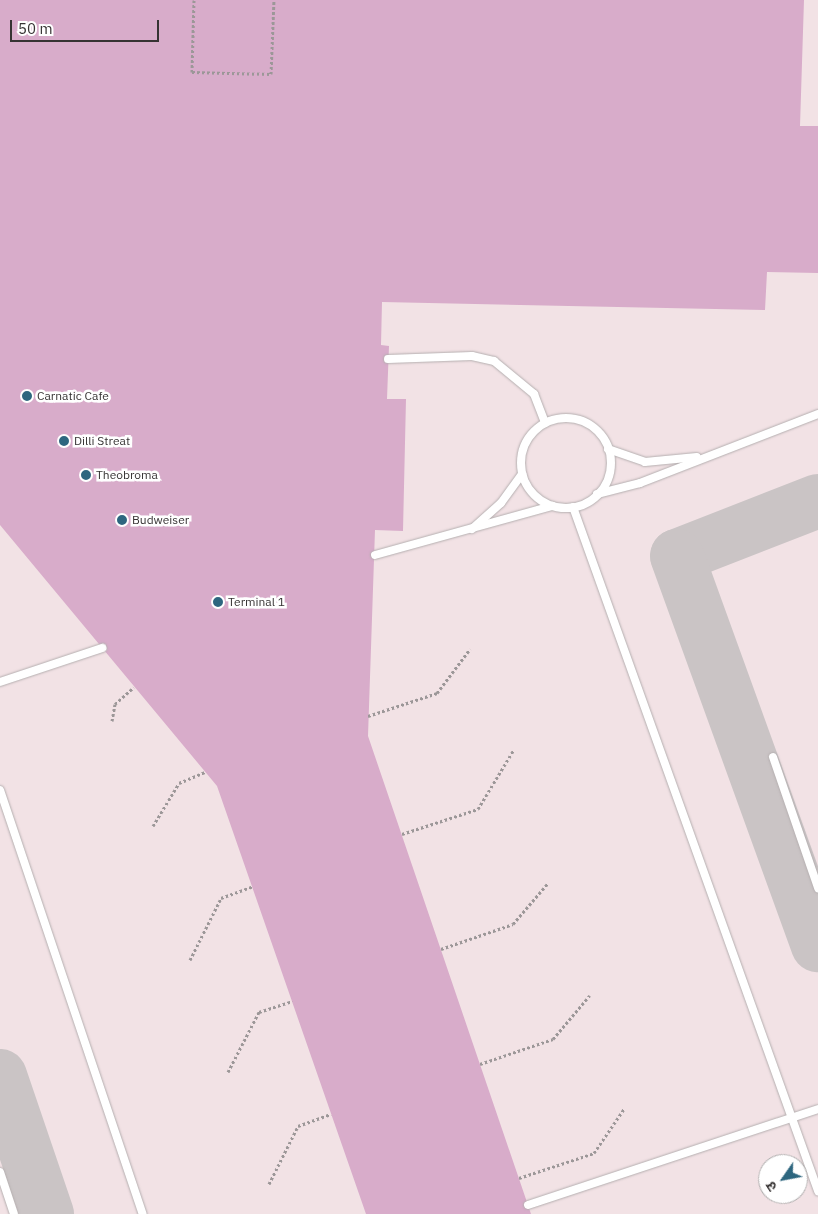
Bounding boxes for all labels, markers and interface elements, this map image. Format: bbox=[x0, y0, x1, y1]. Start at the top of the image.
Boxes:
scale bar bbox=[12, 10, 161, 42]
text: 50 m bbox=[18, 19, 53, 38]
place label: Carnatic Cafe bbox=[37, 389, 109, 403]
marker: Carnatic Cafe bbox=[21, 390, 33, 402]
place label: Dilli Streat bbox=[74, 434, 130, 448]
marker: Dilli Streat bbox=[58, 435, 70, 447]
place label: Theobroma bbox=[96, 468, 158, 482]
marker: Theobroma bbox=[80, 469, 92, 481]
place label: Budweiser bbox=[132, 513, 189, 527]
marker: Budweiser bbox=[116, 514, 128, 526]
place label: Terminal 1 bbox=[228, 595, 285, 609]
marker: Terminal 1 bbox=[212, 596, 224, 608]
north arrow bbox=[758, 1154, 808, 1204]
text: उ bbox=[761, 1178, 781, 1195]

